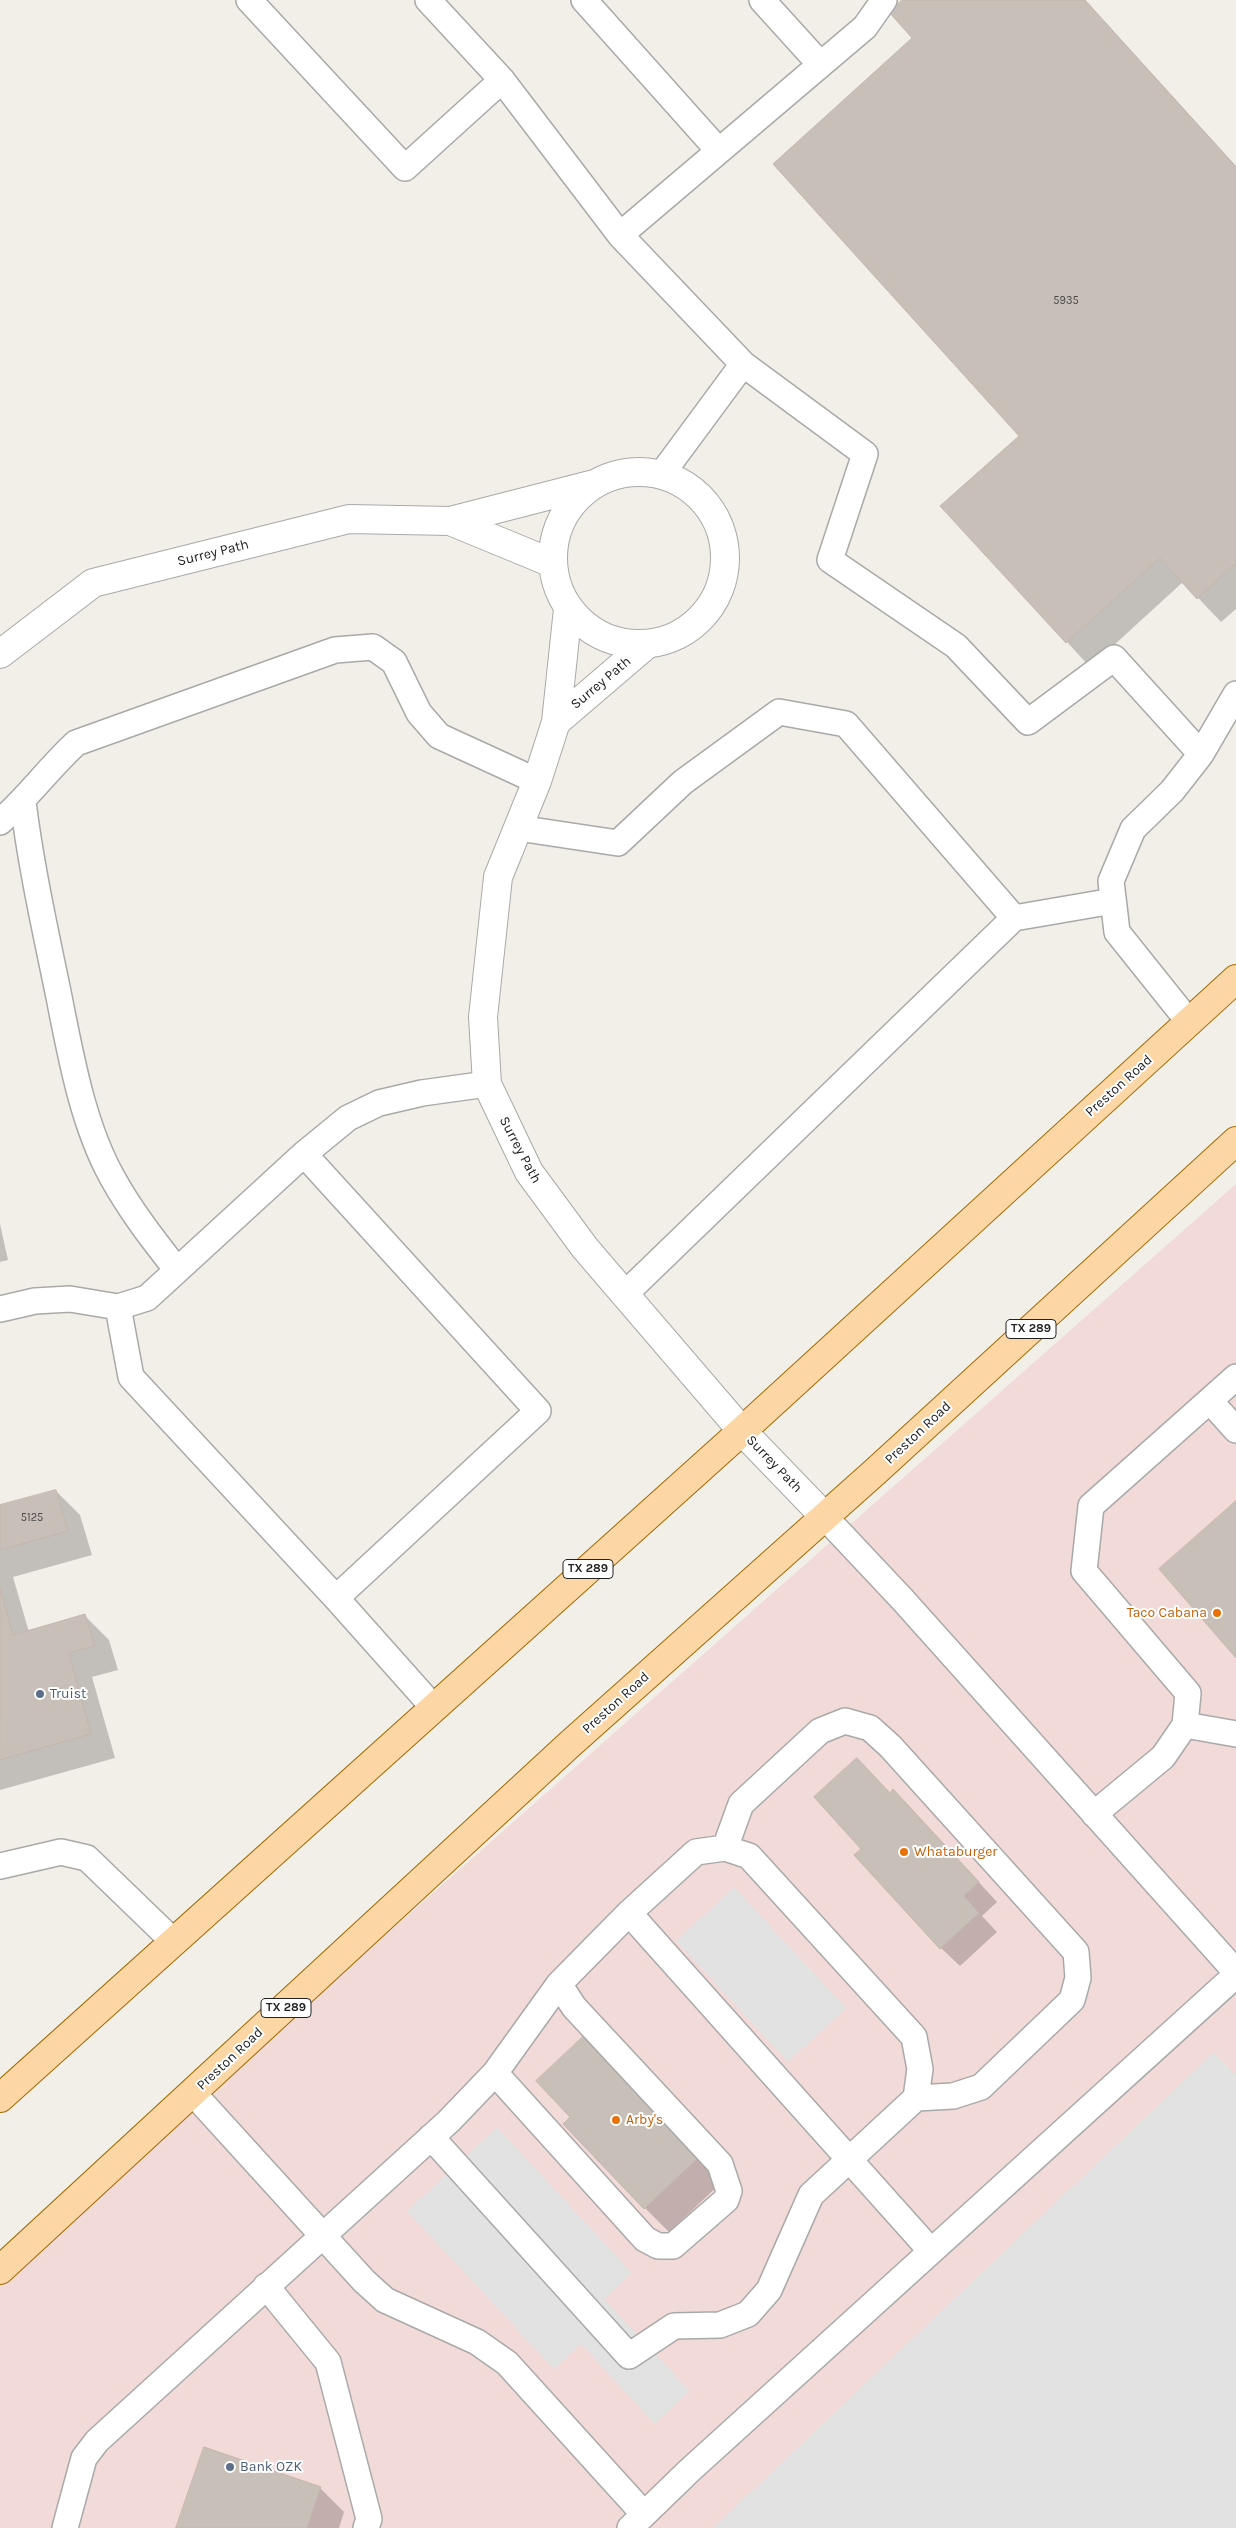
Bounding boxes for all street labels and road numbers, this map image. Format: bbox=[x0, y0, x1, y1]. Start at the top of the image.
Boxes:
street label: Surrey Path bbox=[175, 536, 251, 570]
street label: Surrey Path bbox=[568, 653, 634, 713]
street label: Preston Road bbox=[1082, 1052, 1156, 1120]
street label: Surrey Path bbox=[495, 1114, 545, 1186]
road number: TX 289 bbox=[1006, 1320, 1056, 1338]
street label: Preston Road bbox=[881, 1398, 955, 1468]
street label: Surrey Path bbox=[743, 1432, 805, 1496]
road number: TX 289 bbox=[563, 1560, 613, 1578]
street label: Preston Road bbox=[579, 1669, 653, 1737]
road number: TX 289 bbox=[261, 1999, 311, 2018]
street label: Preston Road bbox=[193, 2024, 267, 2094]

